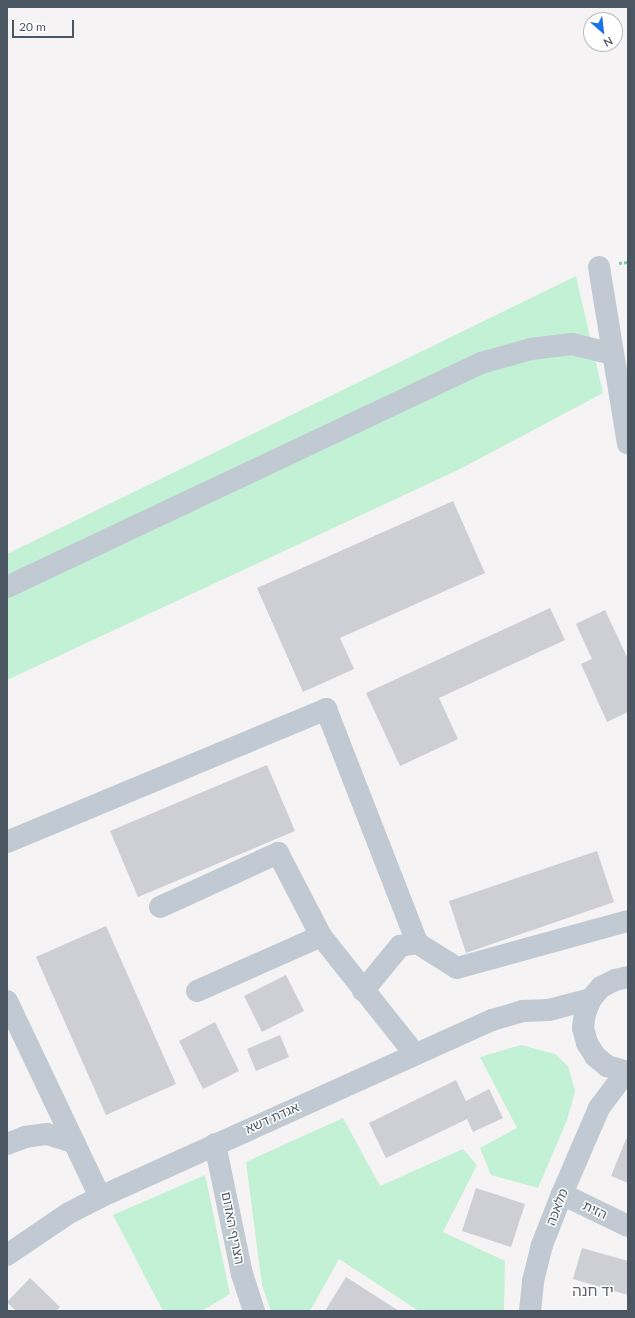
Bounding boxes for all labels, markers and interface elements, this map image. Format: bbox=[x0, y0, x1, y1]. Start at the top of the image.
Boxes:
scale bar bbox=[14, 12, 76, 38]
north arrow bbox=[583, 12, 623, 52]
text: 20 m bbox=[19, 19, 46, 34]
text: N bbox=[602, 34, 615, 50]
street label: אגדת דשא bbox=[243, 1099, 301, 1137]
street label: מלאכה bbox=[543, 1186, 571, 1228]
street label: הצריף האדום bbox=[218, 1190, 248, 1266]
street label: הזית bbox=[580, 1198, 610, 1222]
district label: יד חנה bbox=[572, 1282, 614, 1300]

